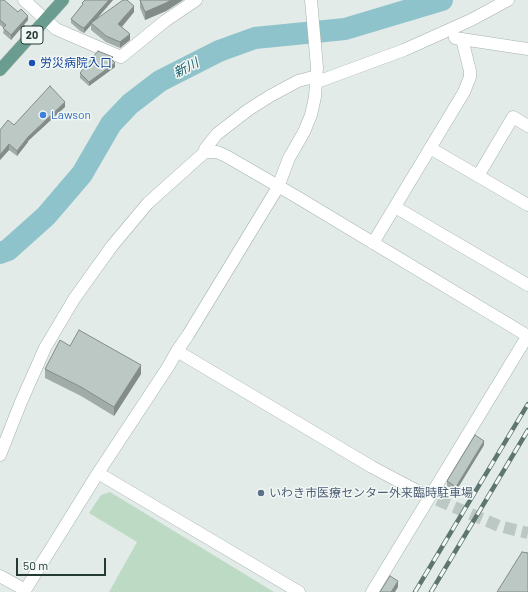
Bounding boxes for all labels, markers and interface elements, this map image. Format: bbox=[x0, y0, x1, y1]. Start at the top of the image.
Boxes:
road number: 20 bbox=[21, 26, 43, 44]
water label: 新川 bbox=[171, 55, 201, 81]
place label: 労災病院入口 bbox=[40, 56, 112, 70]
marker: 労災病院入口 bbox=[27, 58, 37, 68]
place label: Lawson bbox=[51, 108, 91, 122]
marker: Lawson bbox=[38, 110, 48, 120]
place label: いわき市医療センター外来臨時駐車場 bbox=[269, 486, 473, 500]
marker: いわき市医療センター外来臨時駐車場 bbox=[256, 488, 266, 498]
scale bar bbox=[18, 550, 108, 576]
text: 50 m bbox=[23, 558, 48, 572]

